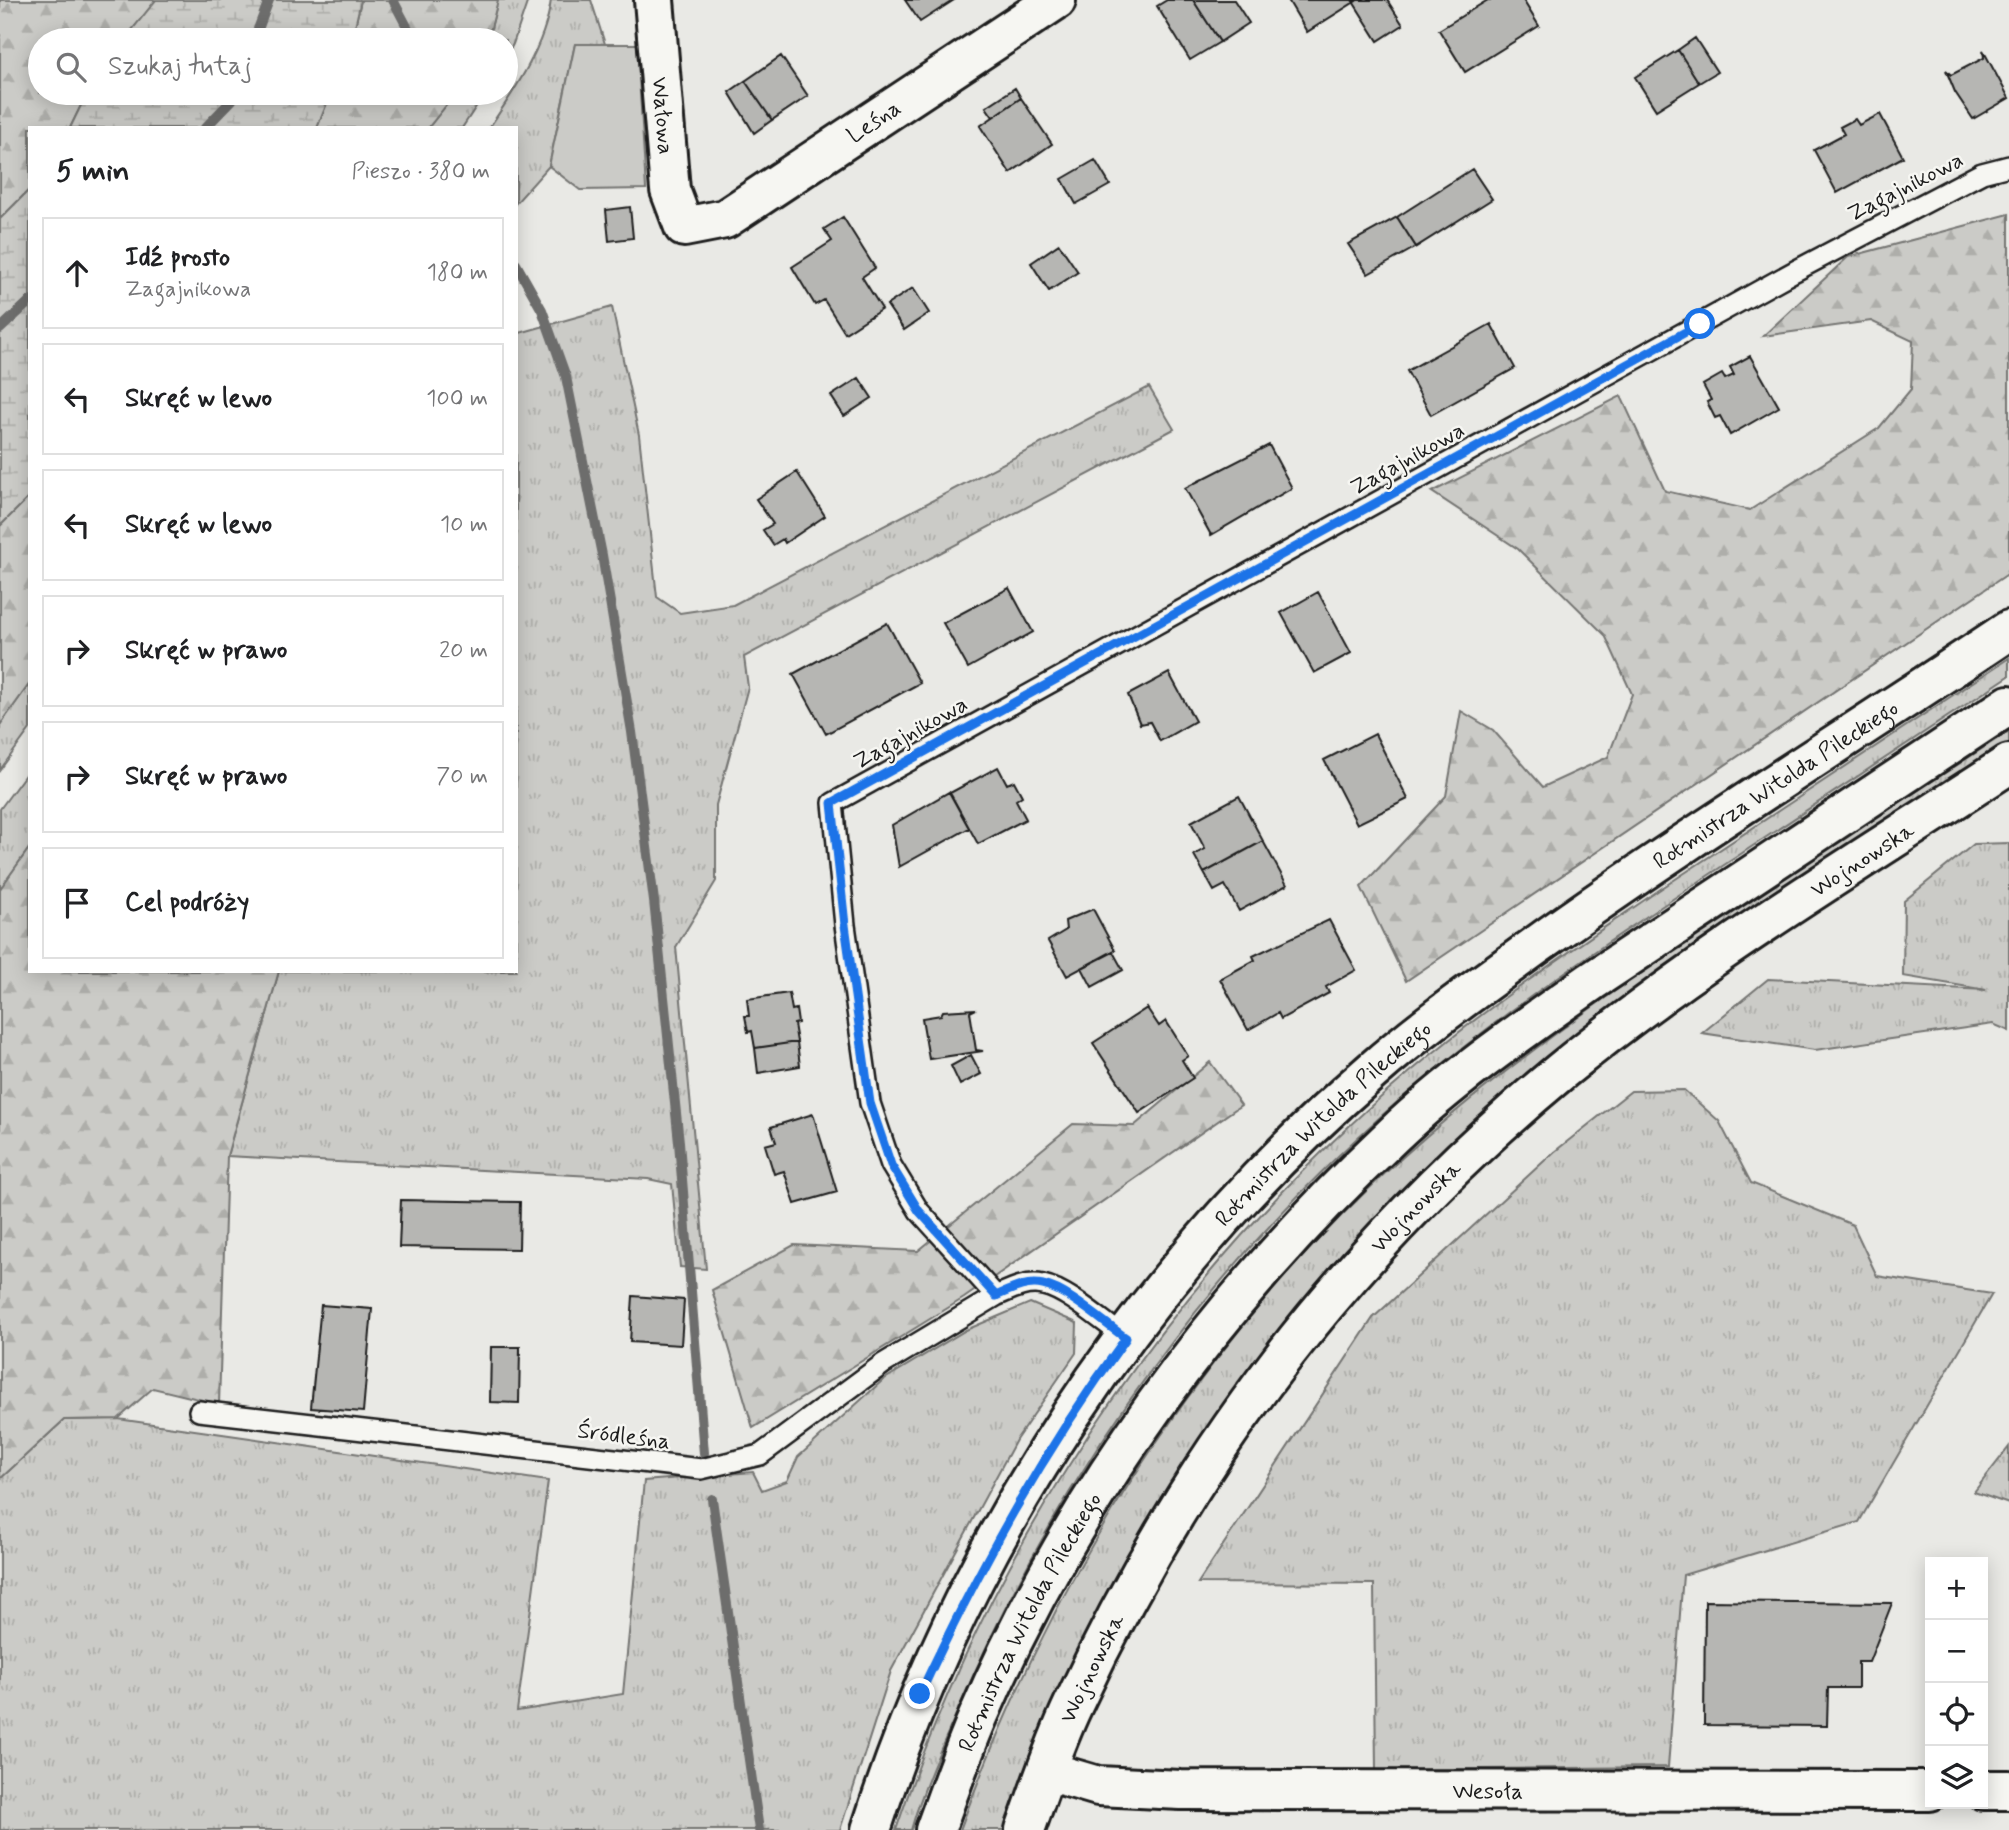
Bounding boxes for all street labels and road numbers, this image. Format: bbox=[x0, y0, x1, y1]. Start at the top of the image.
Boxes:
street label: Wałowa bbox=[644, 76, 680, 156]
street label: Leśna bbox=[842, 94, 907, 151]
street label: Zagajnikowa bbox=[1843, 146, 1970, 232]
street label: Zagajnikowa bbox=[1346, 416, 1471, 505]
street label: Zagajnikowa bbox=[849, 690, 974, 779]
street label: Rotmistrza Witolda Pileckiego bbox=[1648, 694, 1905, 877]
street label: Wojnowska bbox=[1805, 816, 1921, 905]
street label: Rotmistrza Witolda Pileckiego bbox=[1209, 1015, 1438, 1234]
street label: Wojnowska bbox=[1365, 1155, 1469, 1260]
street label: Śródleśna bbox=[576, 1416, 672, 1458]
street label: Rotmistrza Witolda Pileckiego bbox=[952, 1487, 1110, 1756]
street label: Wojnowska bbox=[1054, 1609, 1133, 1728]
street label: Wesoła bbox=[1452, 1777, 1523, 1807]

